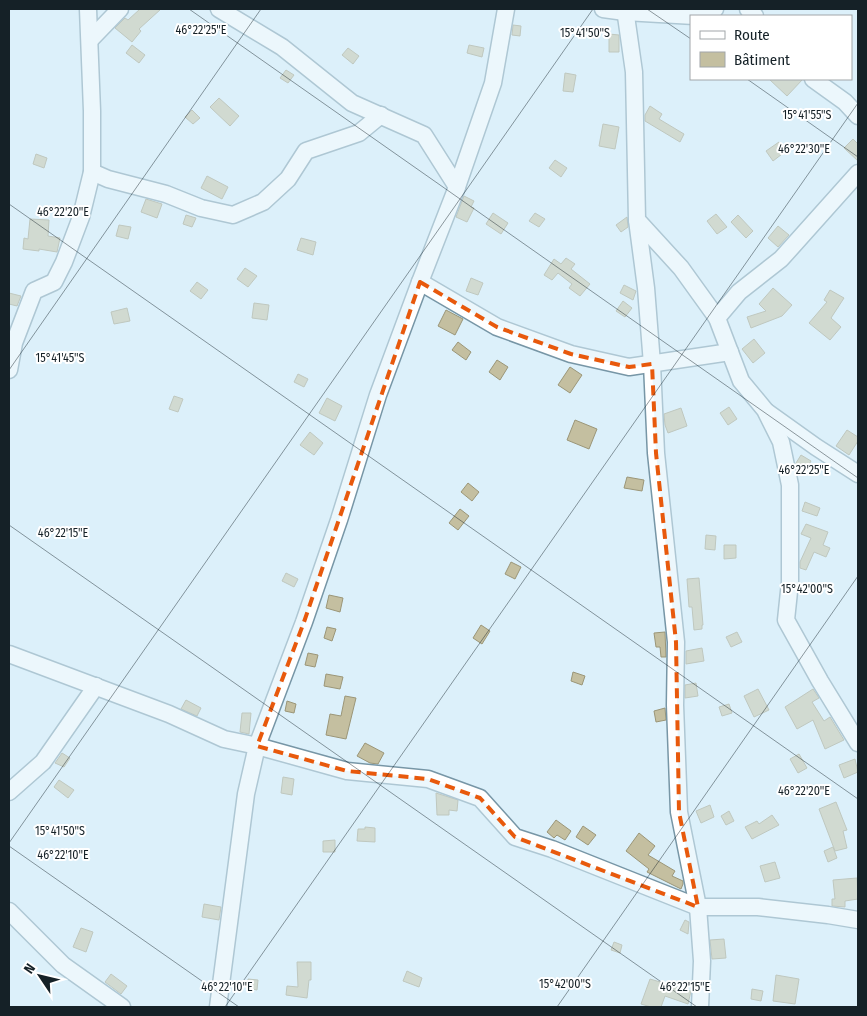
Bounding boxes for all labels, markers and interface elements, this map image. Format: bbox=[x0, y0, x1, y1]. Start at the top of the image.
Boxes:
legend bbox=[690, 15, 852, 80]
text: 46°22'25"E bbox=[176, 23, 227, 37]
text: 15°41'50"S bbox=[560, 26, 610, 40]
text: Route bbox=[734, 26, 770, 44]
text: Bâtiment bbox=[734, 51, 790, 69]
text: 15°41'55"S bbox=[782, 108, 832, 122]
text: 46°22'30"E bbox=[778, 142, 830, 156]
text: 46°22'20"E bbox=[37, 205, 89, 219]
text: 15°41'45"S bbox=[36, 351, 84, 365]
text: 46°22'25"E bbox=[779, 463, 830, 477]
text: 46°22'15"E bbox=[38, 526, 88, 540]
text: 15°42'00"S bbox=[781, 582, 833, 596]
text: 46°22'20"E bbox=[778, 784, 830, 798]
text: 15°41'50"S bbox=[35, 824, 85, 838]
text: 46°22'10"E bbox=[37, 848, 89, 862]
north arrow bbox=[15, 951, 65, 1001]
text: N bbox=[20, 961, 39, 977]
text: 15°42'00"S bbox=[539, 977, 591, 991]
text: 46°22'10"E bbox=[201, 980, 253, 994]
text: 46°22'15"E bbox=[660, 980, 710, 994]

